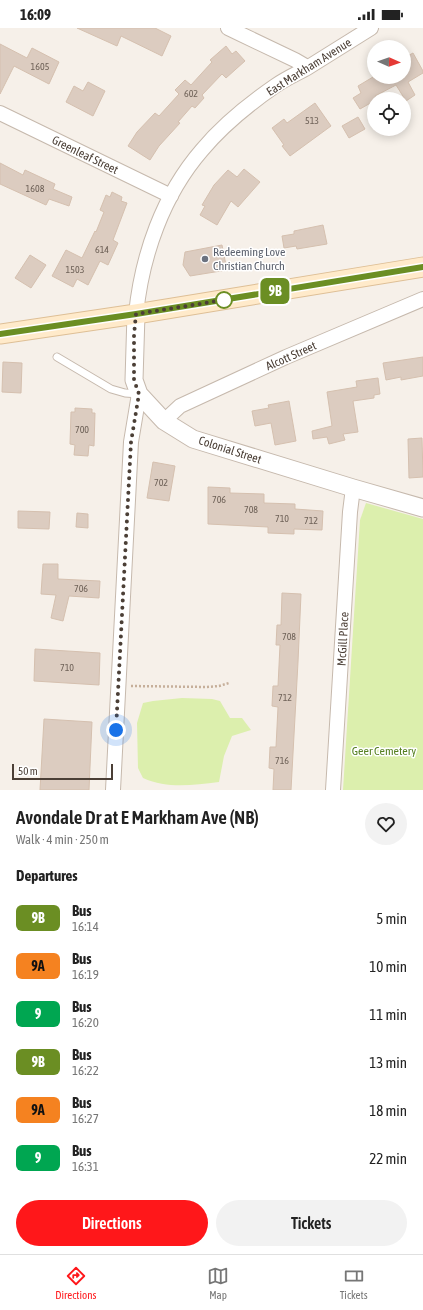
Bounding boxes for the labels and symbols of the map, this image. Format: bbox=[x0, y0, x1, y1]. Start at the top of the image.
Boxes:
street label: East Markham Avenue bbox=[264, 35, 354, 99]
north arrow bbox=[367, 40, 411, 84]
house number: 1605 bbox=[31, 61, 50, 72]
house number: 602 bbox=[184, 88, 198, 99]
house number: 513 bbox=[305, 115, 319, 126]
street label: Greenleaf Street bbox=[50, 133, 121, 177]
house number: 1608 bbox=[26, 183, 45, 194]
house number: 614 bbox=[95, 244, 109, 255]
place label: Redeeming Love Christian Church bbox=[213, 245, 285, 273]
marker: Redeeming Love Christian Church bbox=[200, 254, 210, 264]
house number: 1503 bbox=[66, 264, 85, 275]
line badge: 9B bbox=[257, 278, 293, 304]
unlabelled marker bbox=[215, 291, 233, 309]
street label: Alcott Street bbox=[264, 338, 319, 373]
house number: 700 bbox=[75, 424, 89, 435]
street label: Colonial Street bbox=[197, 433, 264, 467]
house number: 702 bbox=[154, 477, 168, 488]
house number: 706 bbox=[212, 494, 226, 505]
house number: 708 bbox=[244, 504, 258, 515]
house number: 710 bbox=[275, 513, 289, 524]
house number: 712 bbox=[304, 515, 318, 526]
house number: 706 bbox=[74, 583, 88, 594]
street label: McGill Place bbox=[335, 612, 351, 666]
house number: 708 bbox=[282, 631, 296, 642]
house number: 710 bbox=[60, 662, 74, 673]
house number: 712 bbox=[278, 692, 292, 703]
your location bbox=[106, 720, 126, 740]
park label: Geer Cemetery bbox=[352, 744, 416, 758]
house number: 716 bbox=[275, 755, 289, 766]
scale bar bbox=[12, 762, 113, 781]

